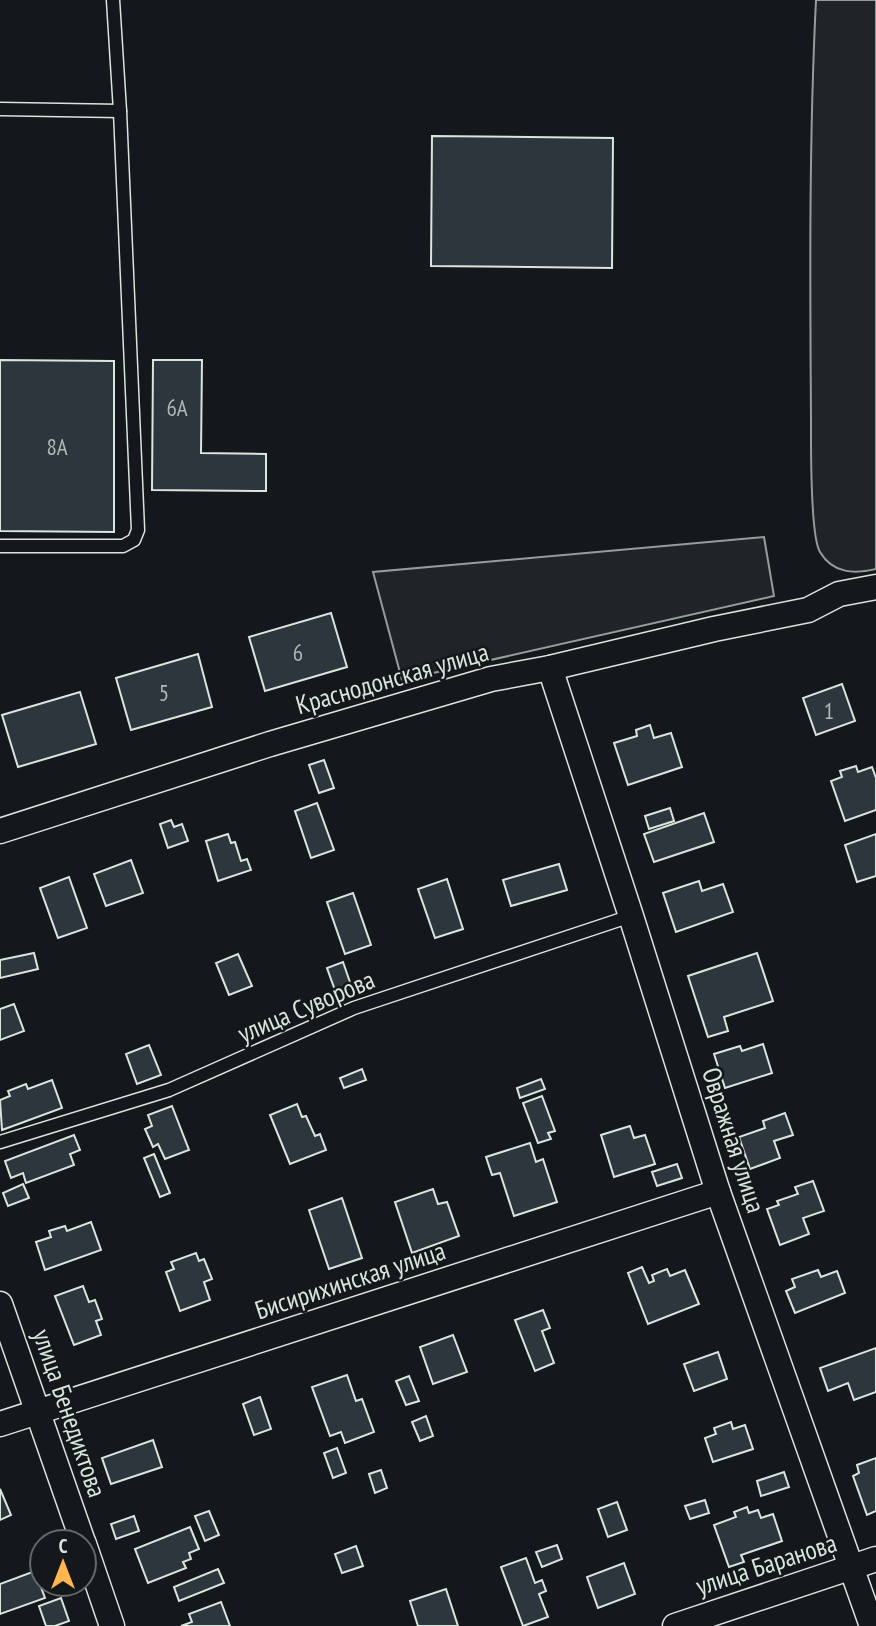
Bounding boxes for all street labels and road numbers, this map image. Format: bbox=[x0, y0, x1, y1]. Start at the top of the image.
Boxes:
street label: Краснодонская улица bbox=[292, 635, 492, 721]
street label: улица Суворова bbox=[233, 962, 379, 1050]
street label: Овражная улица bbox=[695, 1063, 773, 1217]
street label: Бисирихинская улица bbox=[251, 1234, 449, 1326]
street label: улица Бенедиктова bbox=[26, 1325, 114, 1501]
street label: улица Баранова bbox=[692, 1526, 840, 1602]

